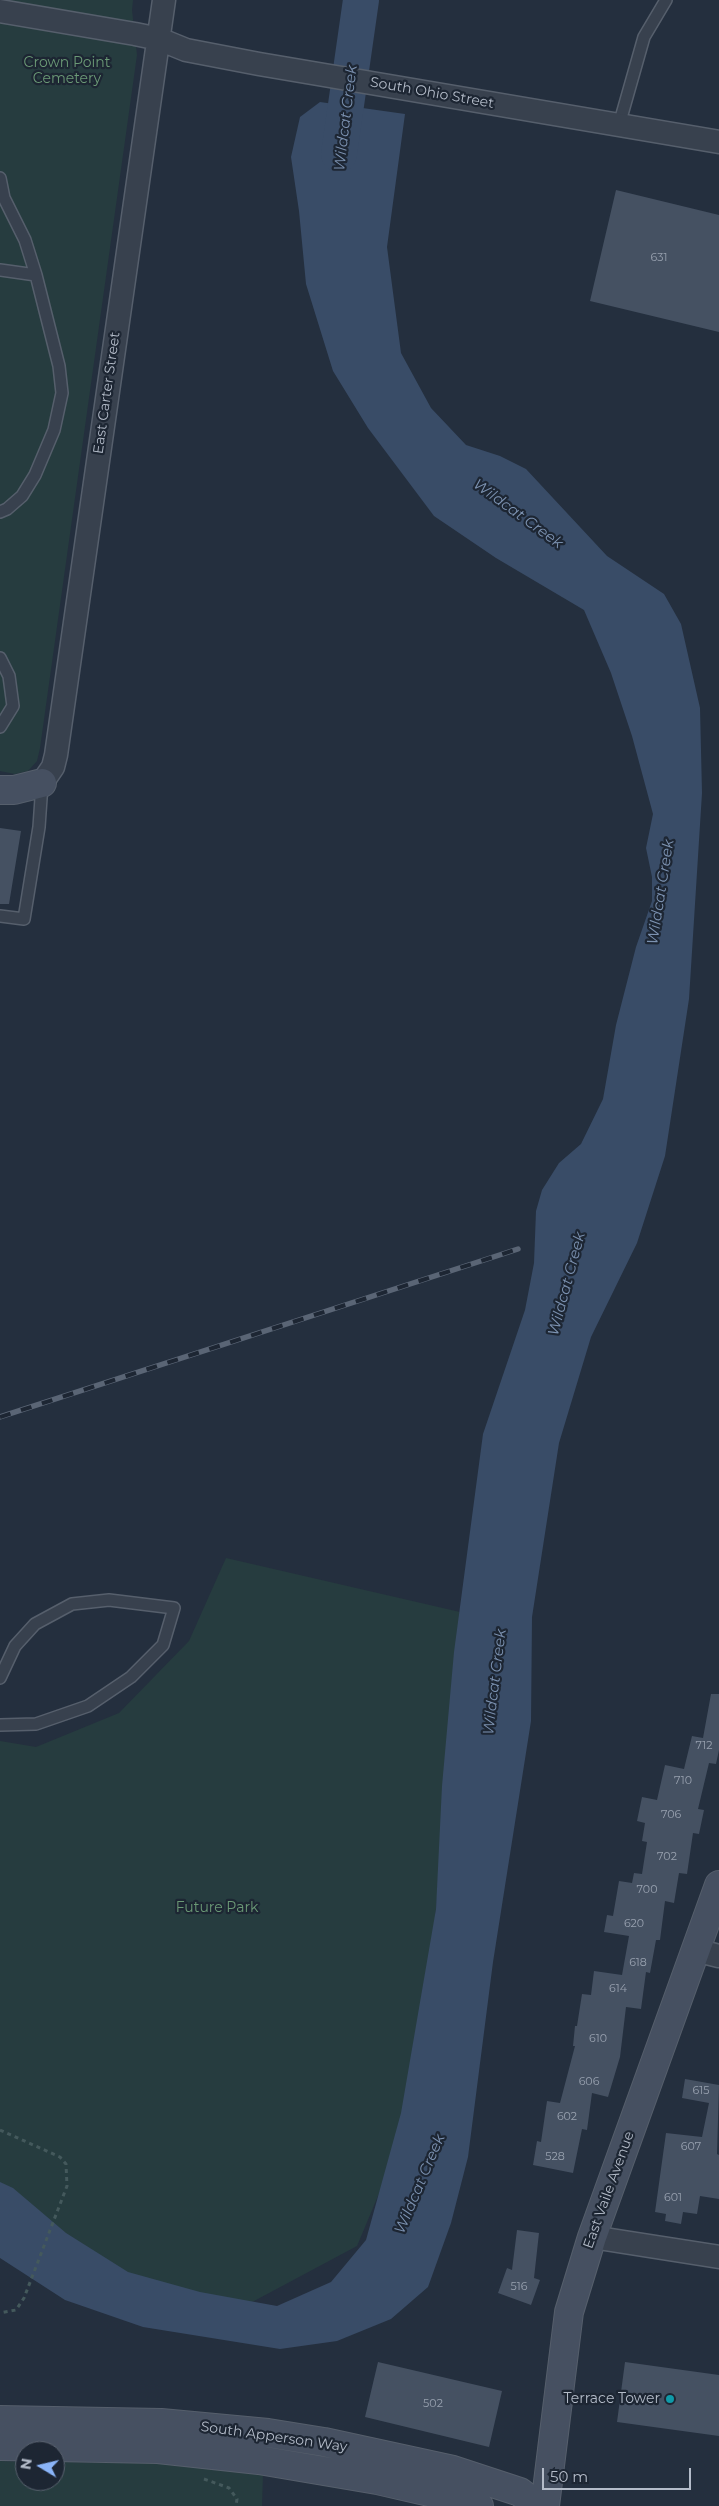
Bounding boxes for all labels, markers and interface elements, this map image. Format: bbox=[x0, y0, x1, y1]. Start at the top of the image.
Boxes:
park label: Crown Point Cemetery bbox=[24, 55, 110, 88]
water label: Wildcat Creek bbox=[331, 64, 361, 172]
street label: South Ohio Street bbox=[369, 74, 495, 112]
house number: 631 bbox=[651, 251, 667, 265]
street label: East Carter Street bbox=[90, 331, 124, 455]
water label: Wildcat Creek bbox=[470, 475, 566, 553]
water label: Wildcat Creek bbox=[644, 838, 678, 946]
water label: Wildcat Creek bbox=[545, 1230, 589, 1338]
water label: Wildcat Creek bbox=[480, 1628, 510, 1736]
house number: 712 bbox=[696, 1739, 712, 1753]
house number: 710 bbox=[674, 1774, 692, 1788]
house number: 706 bbox=[661, 1808, 681, 1822]
house number: 702 bbox=[657, 1850, 677, 1864]
house number: 700 bbox=[637, 1883, 657, 1897]
park label: Future Park bbox=[176, 1900, 258, 1916]
house number: 620 bbox=[624, 1917, 644, 1931]
house number: 618 bbox=[629, 1956, 647, 1970]
house number: 614 bbox=[609, 1982, 627, 1996]
house number: 610 bbox=[589, 2032, 607, 2046]
house number: 606 bbox=[579, 2075, 599, 2089]
house number: 615 bbox=[693, 2084, 709, 2098]
house number: 602 bbox=[557, 2110, 577, 2124]
street label: East Vaile Avenue bbox=[580, 2129, 638, 2251]
water label: Wildcat Creek bbox=[391, 2131, 449, 2237]
house number: 607 bbox=[681, 2140, 701, 2154]
house number: 528 bbox=[545, 2150, 565, 2164]
house number: 601 bbox=[664, 2191, 682, 2205]
house number: 516 bbox=[511, 2280, 527, 2294]
place label: Terrace Tower bbox=[564, 2391, 660, 2407]
marker: Terrace Tower bbox=[664, 2393, 676, 2405]
house number: 502 bbox=[423, 2397, 443, 2411]
street label: South Apperson Way bbox=[200, 2418, 348, 2456]
north arrow bbox=[15, 2441, 65, 2491]
text: N bbox=[16, 2457, 36, 2471]
scale bar bbox=[544, 2458, 693, 2490]
text: 50 m bbox=[550, 2467, 588, 2486]

